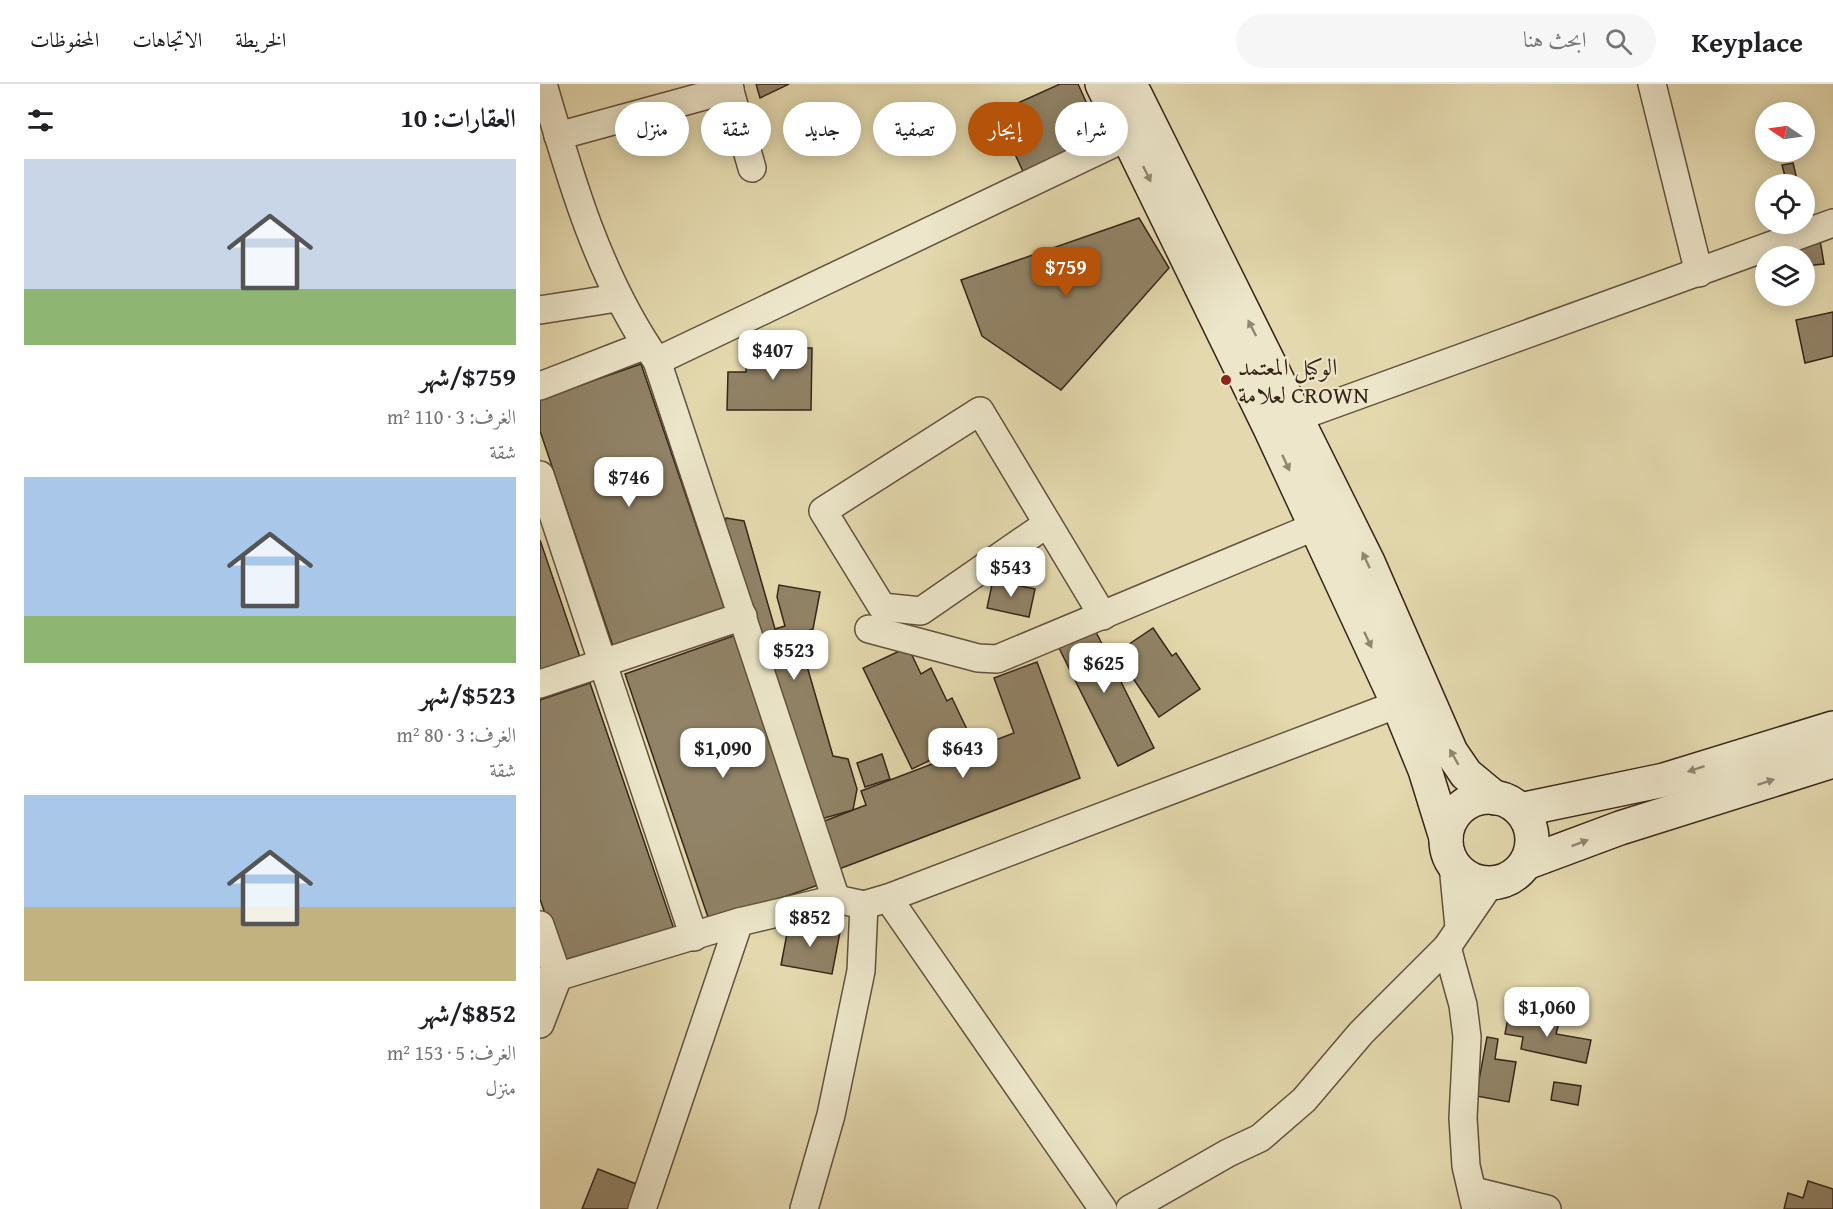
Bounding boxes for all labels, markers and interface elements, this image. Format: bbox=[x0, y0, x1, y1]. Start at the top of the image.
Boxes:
search box bbox=[1236, 14, 1656, 68]
text: Keyplace bbox=[1692, 21, 1803, 62]
text: ابحث هنا bbox=[1523, 23, 1587, 55]
text: المحفوظات bbox=[30, 24, 99, 55]
text: الاتجاهات bbox=[132, 24, 202, 55]
text: الخريطة bbox=[235, 24, 286, 55]
icon: search bbox=[1602, 25, 1635, 58]
text: العقارات: 10 bbox=[400, 98, 516, 137]
chip: منزل bbox=[615, 102, 689, 156]
chip: شقة bbox=[701, 102, 771, 156]
chip: جديد bbox=[783, 102, 861, 156]
chip: تصفية bbox=[873, 102, 956, 156]
chip: إيجار bbox=[968, 102, 1043, 156]
chip: شراء bbox=[1055, 102, 1128, 156]
north arrow bbox=[1755, 102, 1815, 162]
map controls bbox=[1755, 102, 1815, 306]
icon: filters bbox=[24, 104, 57, 137]
one-way arrow bbox=[1143, 165, 1152, 182]
button: locate bbox=[1755, 174, 1815, 234]
icon: home bbox=[216, 198, 324, 306]
button: layers bbox=[1755, 246, 1815, 306]
pin: $759 bbox=[1030, 247, 1102, 298]
text: $759 bbox=[1045, 252, 1087, 281]
one-way arrow bbox=[1247, 320, 1257, 337]
pin: $407 bbox=[737, 330, 809, 381]
text: $407 bbox=[752, 335, 794, 364]
place label: الوكيل المعتمد لعلامة CROWN bbox=[1238, 349, 1369, 412]
text: $759/شهر bbox=[420, 357, 516, 396]
marker: الوكيل المعتمد لعلامة CROWN bbox=[1219, 373, 1233, 387]
text: الغرف: 3 · 110 m² bbox=[387, 402, 516, 431]
text: شقة bbox=[490, 437, 516, 466]
one-way arrow bbox=[1282, 455, 1291, 472]
pin: $746 bbox=[593, 457, 665, 508]
text: $746 bbox=[608, 462, 650, 491]
icon: home bbox=[216, 516, 324, 624]
pin: $543 bbox=[975, 547, 1047, 598]
one-way arrow bbox=[1362, 551, 1371, 568]
text: $543 bbox=[990, 552, 1032, 581]
pin: $523 bbox=[758, 630, 830, 681]
one-way arrow bbox=[1363, 632, 1373, 650]
text: $523 bbox=[773, 635, 815, 664]
pin: $625 bbox=[1068, 643, 1140, 694]
text: $625 bbox=[1083, 648, 1125, 677]
text: $523/شهر bbox=[420, 675, 516, 714]
text: الغرف: 3 · 80 m² bbox=[397, 720, 516, 749]
pin: $1,090 bbox=[674, 728, 772, 779]
pin: $643 bbox=[927, 728, 999, 779]
text: $1,090 bbox=[694, 733, 752, 762]
text: $643 bbox=[942, 733, 984, 762]
one-way arrow bbox=[1449, 748, 1459, 765]
text: شقة bbox=[490, 755, 516, 784]
one-way arrow bbox=[1687, 765, 1705, 774]
one-way arrow bbox=[1757, 777, 1775, 786]
icon: home bbox=[216, 834, 324, 942]
one-way arrow bbox=[1572, 838, 1590, 848]
pin: $852 bbox=[774, 897, 846, 948]
text: $852 bbox=[789, 902, 831, 931]
pin: $1,060 bbox=[1498, 987, 1596, 1038]
text: $1,060 bbox=[1518, 992, 1576, 1021]
text: $852/شهر bbox=[420, 993, 516, 1032]
text: الغرف: 5 · 153 m² bbox=[387, 1038, 516, 1067]
text: منزل bbox=[485, 1073, 516, 1102]

